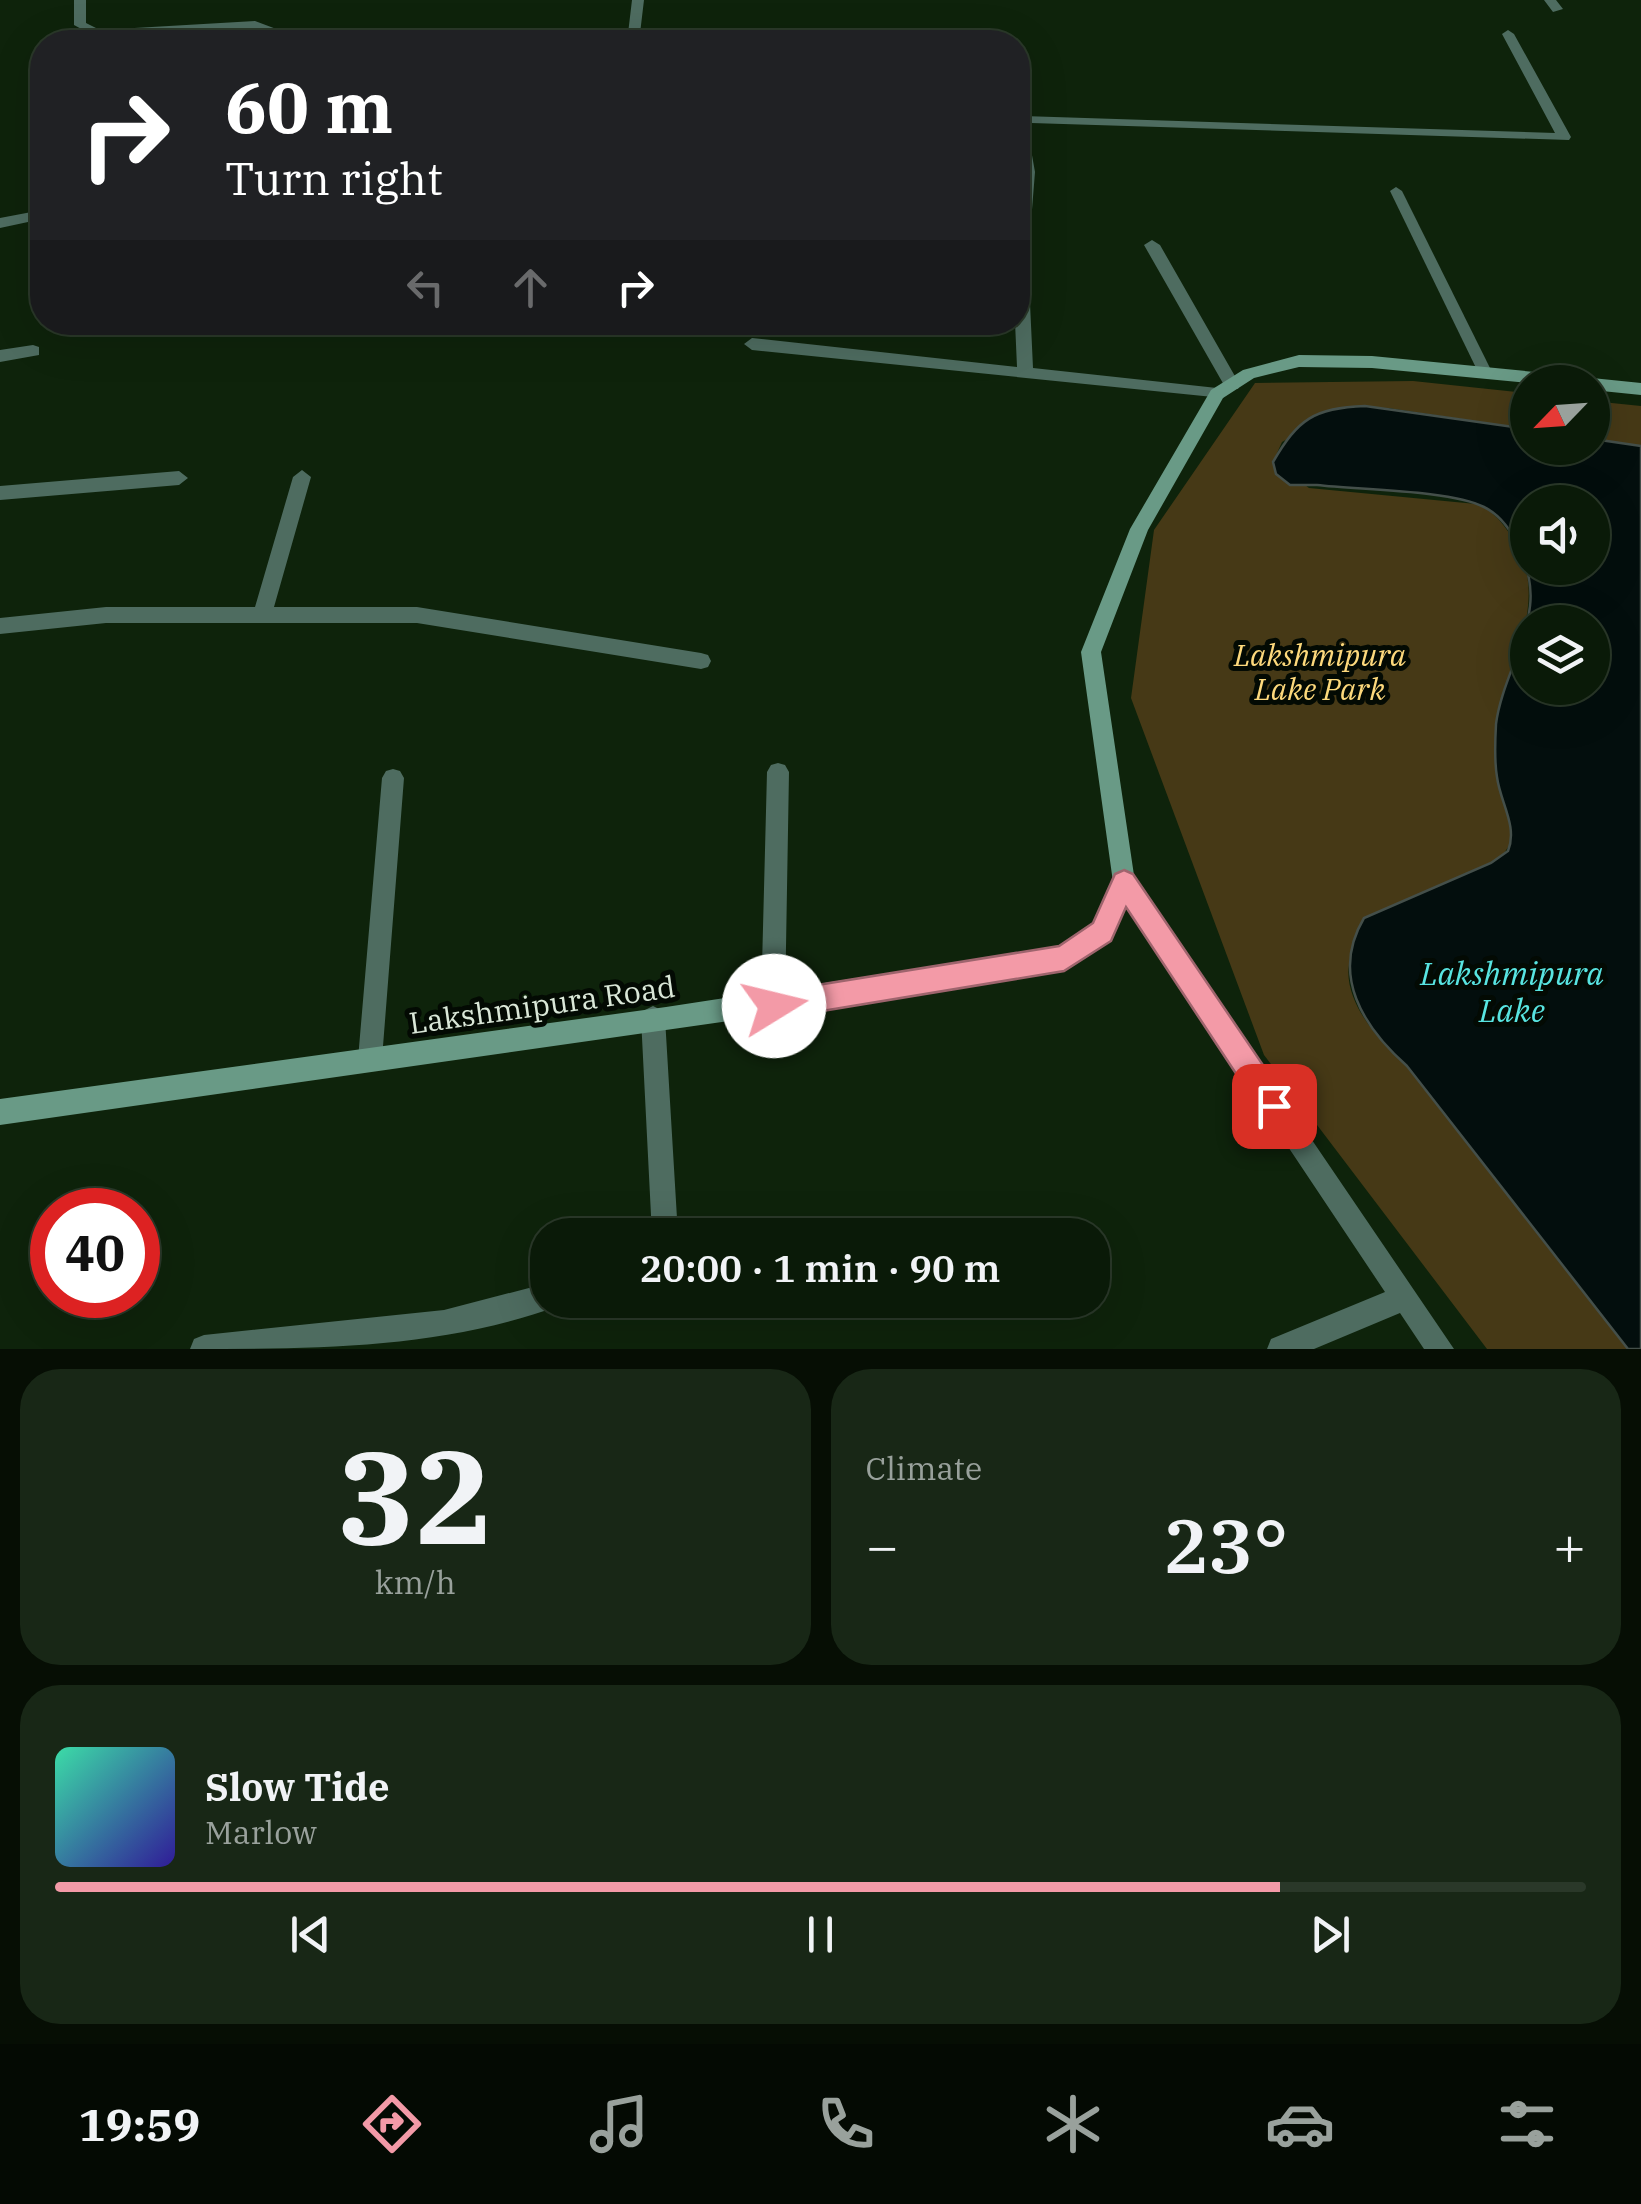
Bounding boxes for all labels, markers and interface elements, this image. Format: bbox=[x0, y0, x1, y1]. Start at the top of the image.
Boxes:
text: 60 m bbox=[225, 61, 393, 152]
icon: right bbox=[60, 70, 190, 200]
text: Turn right bbox=[225, 149, 443, 207]
icon: left bbox=[398, 260, 453, 315]
icon: ahead bbox=[503, 260, 558, 315]
icon: right bbox=[608, 260, 663, 315]
north arrow bbox=[1510, 365, 1610, 465]
map controls bbox=[1510, 365, 1610, 705]
button: sound bbox=[1510, 485, 1610, 585]
button: layers bbox=[1510, 605, 1610, 705]
park label: Lakshmipura Lake Park bbox=[1233, 635, 1407, 708]
water label: Lakshmipura Lake bbox=[1419, 952, 1604, 1031]
position arrow bbox=[722, 954, 826, 1058]
street label: Lakshmipura Road bbox=[406, 966, 678, 1042]
pin bbox=[1232, 1064, 1317, 1149]
icon: arrive bbox=[1247, 1079, 1302, 1134]
speed limit sign: 40 bbox=[30, 1188, 160, 1318]
text: 20:00 · 1 min · 90 m bbox=[640, 1243, 1000, 1292]
text: 32 bbox=[337, 1411, 493, 1580]
text: Climate bbox=[866, 1447, 982, 1489]
text: 23° bbox=[1163, 1496, 1288, 1594]
text: − bbox=[866, 1510, 899, 1581]
text: + bbox=[1553, 1510, 1586, 1581]
text: km/h bbox=[375, 1561, 456, 1603]
text: Slow Tide bbox=[205, 1762, 390, 1811]
text: Marlow bbox=[205, 1811, 317, 1853]
icon: previous bbox=[283, 1907, 338, 1962]
icon: pause bbox=[793, 1907, 848, 1962]
icon: next bbox=[1303, 1907, 1358, 1962]
icon: directions bbox=[357, 2089, 427, 2159]
icon: music bbox=[584, 2089, 654, 2159]
icon: phone bbox=[811, 2089, 881, 2159]
icon: climate bbox=[1038, 2089, 1108, 2159]
icon: car bbox=[1265, 2089, 1335, 2159]
icon: filters bbox=[1492, 2089, 1562, 2159]
text: 19:59 bbox=[79, 2095, 200, 2153]

